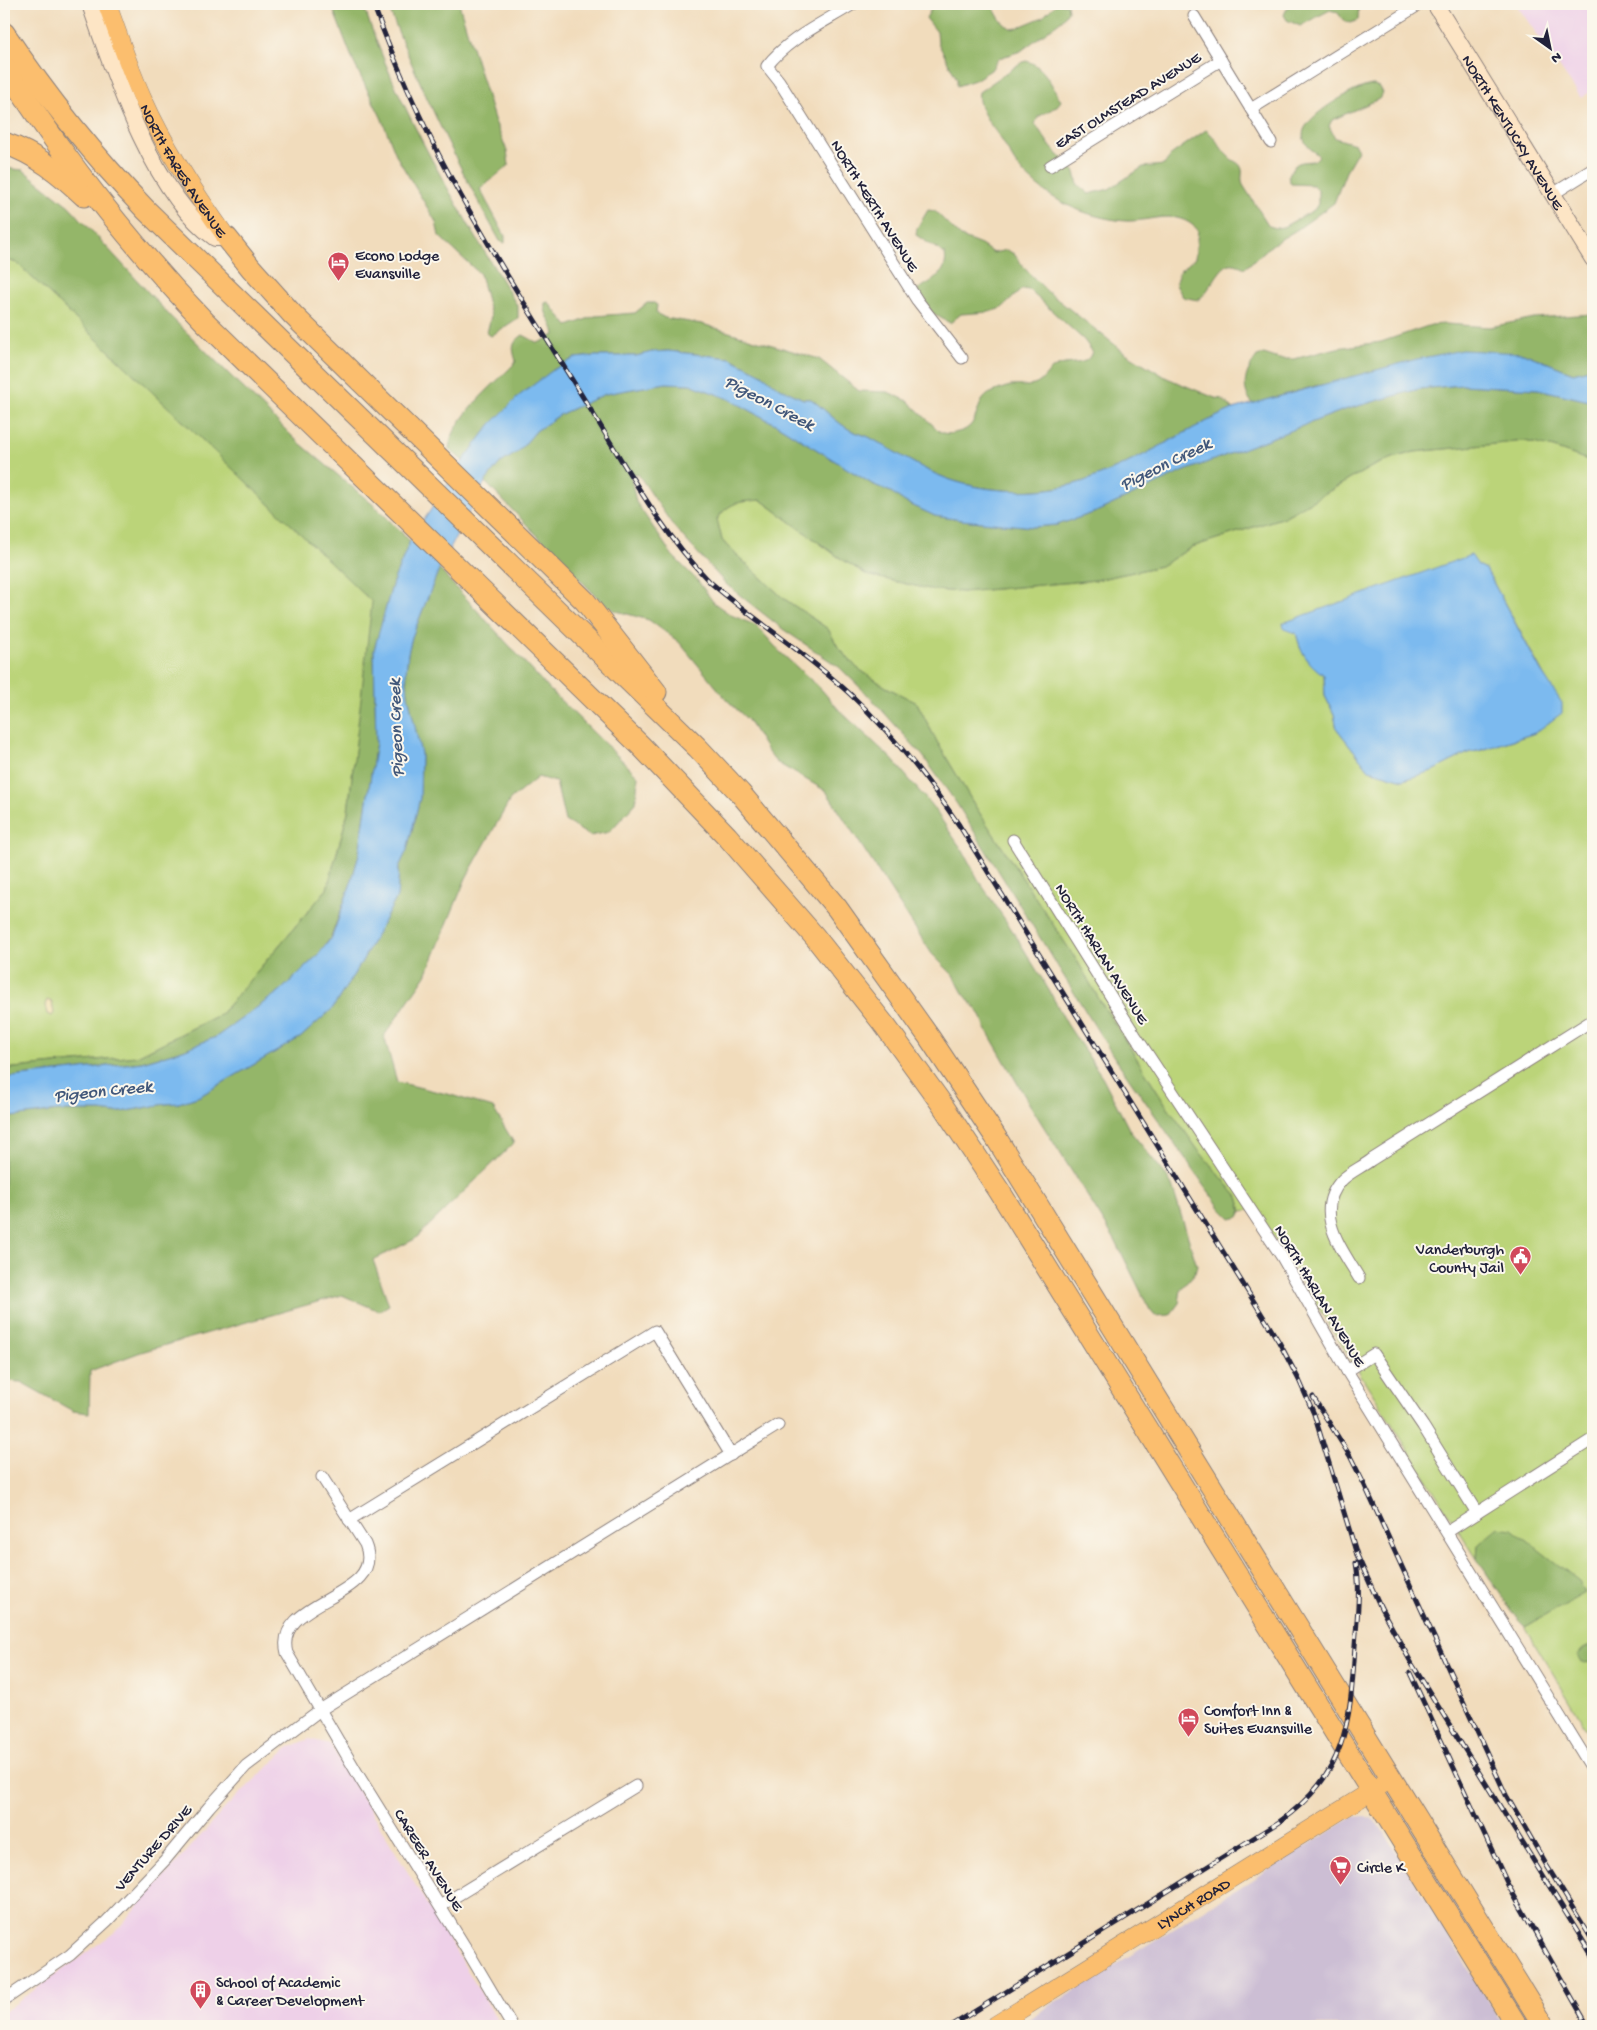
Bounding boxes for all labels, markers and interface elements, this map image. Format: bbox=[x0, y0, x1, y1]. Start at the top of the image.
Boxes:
north arrow bbox=[1524, 22, 1574, 72]
street label: EAST OLMSTEAD AVENUE bbox=[1052, 49, 1206, 155]
street label: NORTH KENTUCKY AVENUE bbox=[1458, 51, 1570, 213]
street label: NORTH FARES AVENUE bbox=[134, 102, 230, 243]
street label: NORTH KERTH AVENUE bbox=[825, 137, 922, 277]
place label: Econo Lodge Evansville bbox=[355, 248, 440, 285]
hotel icon: Econo Lodge Evansville bbox=[327, 251, 351, 282]
water label: Pigeon Creek bbox=[721, 372, 819, 437]
water label: Pigeon Creek bbox=[1117, 433, 1217, 496]
water label: Pigeon Creek bbox=[385, 676, 410, 777]
street label: NORTH HARLAN AVENUE bbox=[1049, 881, 1152, 1029]
water label: Pigeon Creek bbox=[53, 1077, 155, 1108]
street label: NORTH HARLAN AVENUE bbox=[1268, 1222, 1368, 1372]
place label: Vanderburgh County Jail bbox=[1415, 1242, 1504, 1279]
public building icon: Vanderburgh County Jail bbox=[1508, 1245, 1532, 1276]
place label: Comfort Inn & Suites Evansville bbox=[1204, 1703, 1313, 1740]
hotel icon: Comfort Inn & Suites Evansville bbox=[1176, 1706, 1200, 1737]
street label: VENTURE DRIVE bbox=[111, 1801, 198, 1897]
street label: CAREER AVENUE bbox=[388, 1806, 467, 1916]
supermarket icon: Circle K bbox=[1329, 1854, 1353, 1885]
place label: Circle K bbox=[1357, 1860, 1407, 1879]
street label: LYNCH ROAD bbox=[1154, 1875, 1235, 1935]
place label: School of Academic & Career Development bbox=[216, 1975, 365, 2012]
building icon: School of Academic & Career Development bbox=[188, 1978, 212, 2009]

